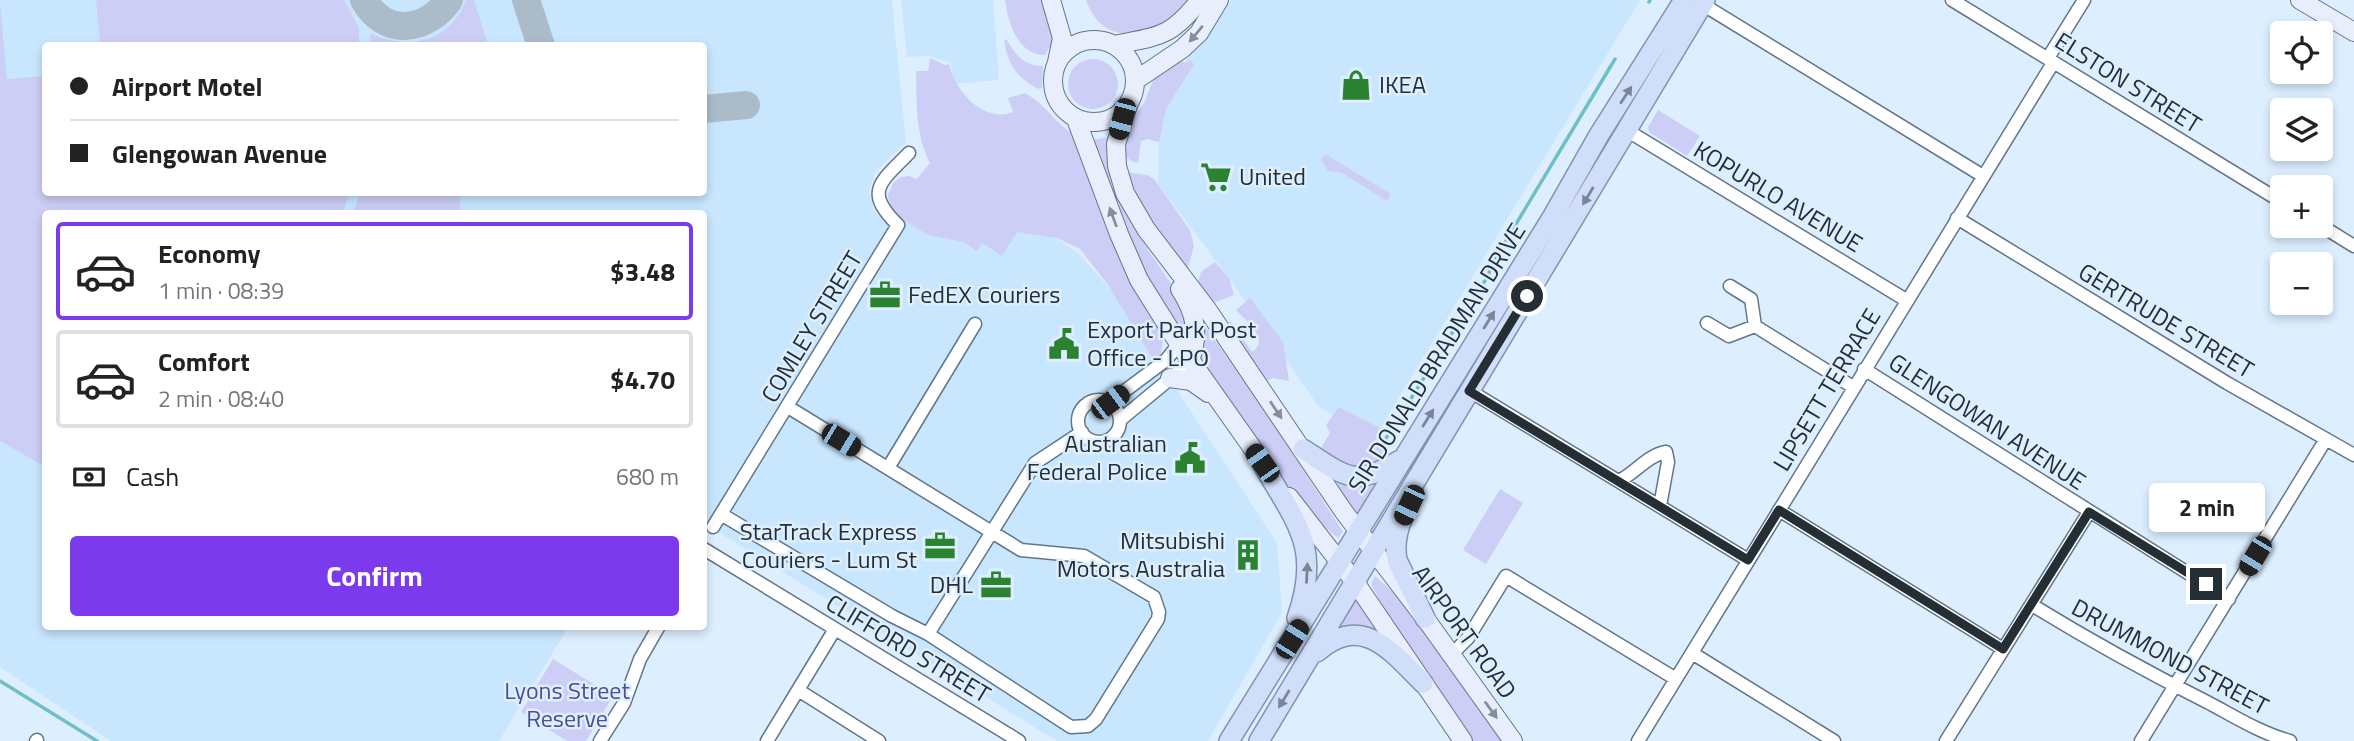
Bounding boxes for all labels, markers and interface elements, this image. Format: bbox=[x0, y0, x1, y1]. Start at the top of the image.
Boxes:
map controls bbox=[2270, 21, 2333, 315]
button: locate bbox=[2270, 21, 2333, 84]
street label: ELSTON STREET bbox=[2048, 23, 2209, 142]
one-way arrow bbox=[1188, 25, 1203, 43]
place label: IKEA bbox=[1379, 66, 1426, 102]
text: Airport Motel bbox=[112, 67, 263, 106]
shop icon: IKEA bbox=[1339, 68, 1373, 102]
one-way arrow bbox=[1619, 85, 1632, 104]
car bbox=[1107, 96, 1138, 142]
button: layers bbox=[2270, 98, 2333, 161]
street label: KOPURLO AVENUE bbox=[1687, 131, 1870, 261]
text: Glengowan Avenue bbox=[112, 134, 327, 173]
place label: United bbox=[1239, 158, 1306, 194]
supermarket icon: United bbox=[1199, 160, 1233, 194]
button: + bbox=[2270, 175, 2333, 238]
one-way arrow bbox=[1582, 187, 1595, 206]
one-way arrow bbox=[1107, 207, 1118, 228]
street label: SIR DONALD BRADMAN DRIVE bbox=[1338, 216, 1534, 499]
text: Economy bbox=[158, 234, 260, 273]
icon: car bbox=[74, 240, 137, 303]
street label: COMLEY STREET bbox=[752, 243, 871, 409]
text: $3.48 bbox=[610, 252, 675, 291]
button: − bbox=[2270, 252, 2333, 315]
street label: GERTRUDE STREET bbox=[2072, 253, 2261, 387]
text: 1 min · 08:39 bbox=[158, 273, 284, 308]
place label: FedEX Couriers bbox=[908, 276, 1060, 312]
office icon: FedEX Couriers bbox=[868, 278, 902, 312]
route start bbox=[1511, 280, 1543, 312]
street label: LIPSETT TERRACE bbox=[1763, 301, 1889, 478]
one-way arrow bbox=[1482, 310, 1495, 330]
place label: Export Park Post Office - LPO bbox=[1087, 311, 1257, 375]
public building icon: Export Park Post Office - LPO bbox=[1047, 327, 1081, 361]
text: Comfort bbox=[158, 342, 250, 381]
street label: GLENGOWAN AVENUE bbox=[1882, 344, 2093, 499]
icon: car bbox=[74, 348, 137, 411]
text: $4.70 bbox=[610, 360, 675, 399]
text: 2 min · 08:40 bbox=[158, 381, 284, 416]
car bbox=[1087, 381, 1134, 423]
one-way arrow bbox=[1269, 400, 1282, 419]
one-way arrow bbox=[1421, 408, 1434, 428]
car bbox=[818, 420, 865, 460]
place label: Australian Federal Police bbox=[1027, 425, 1167, 489]
car bbox=[1242, 440, 1283, 486]
public building icon: Australian Federal Police bbox=[1173, 441, 1207, 475]
text: Cash bbox=[126, 457, 179, 496]
icon: cash bbox=[70, 458, 108, 496]
text: 680 m bbox=[616, 459, 679, 494]
car bbox=[1391, 482, 1428, 528]
callout: 2 min bbox=[2148, 482, 2264, 532]
text: 2 min bbox=[2179, 490, 2235, 525]
place label: StarTrack Express Couriers - Lum St bbox=[740, 513, 918, 577]
place label: Mitsubishi Motors Australia bbox=[1057, 522, 1225, 586]
office icon: StarTrack Express Couriers - Lum St bbox=[923, 529, 957, 563]
car bbox=[2236, 533, 2275, 579]
button: Confirm bbox=[70, 536, 679, 616]
building icon: Mitsubishi Motors Australia bbox=[1231, 538, 1265, 572]
street label: AIRPORT ROAD bbox=[1404, 557, 1526, 706]
one-way arrow bbox=[1302, 562, 1313, 584]
place label: DHL bbox=[930, 566, 973, 602]
office icon: DHL bbox=[979, 568, 1013, 602]
route end bbox=[2190, 568, 2222, 600]
street label: CLIFFORD STREET bbox=[819, 585, 998, 712]
street label: DRUMMOND STREET bbox=[2066, 589, 2276, 723]
car bbox=[1272, 616, 1313, 662]
park label: Lyons Street Reserve bbox=[504, 672, 630, 736]
one-way arrow bbox=[1278, 690, 1291, 709]
one-way arrow bbox=[1483, 701, 1497, 719]

